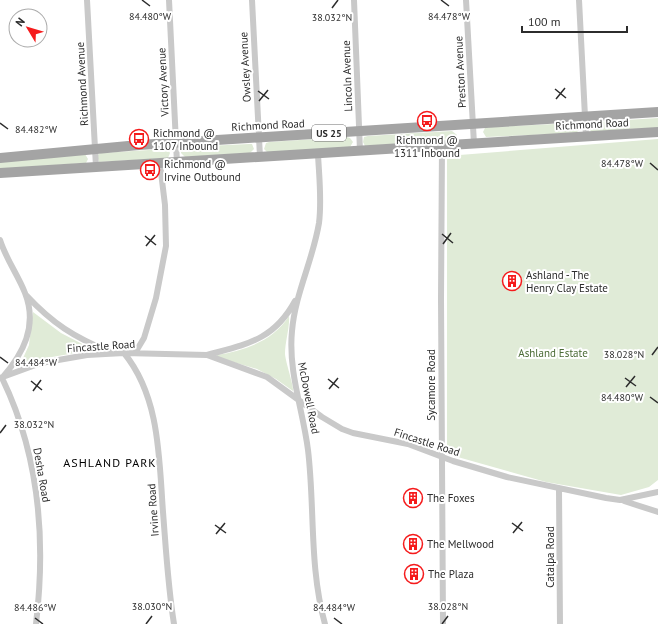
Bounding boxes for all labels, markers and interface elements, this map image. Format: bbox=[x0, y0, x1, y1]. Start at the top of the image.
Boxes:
north arrow bbox=[8, 8, 48, 48]
scale bar bbox=[522, 8, 627, 34]
text: 84.480°W bbox=[129, 10, 172, 23]
text: 84.478°W bbox=[428, 10, 471, 23]
text: 38.032°N bbox=[312, 11, 352, 24]
text: 100 m bbox=[528, 14, 561, 29]
text: N bbox=[12, 15, 28, 29]
street label: Owsley Avenue bbox=[236, 31, 254, 103]
street label: Preston Avenue bbox=[451, 35, 469, 108]
street label: Lincoln Avenue bbox=[339, 40, 355, 112]
street label: Richmond Avenue bbox=[73, 41, 91, 126]
street label: Victory Avenue bbox=[154, 47, 172, 118]
bus stop icon: Richmond @ 1311 Inbound bbox=[416, 110, 438, 132]
street label: Richmond Road bbox=[555, 115, 629, 133]
street label: Richmond Road bbox=[231, 116, 305, 134]
text: 84.482°W bbox=[15, 123, 58, 136]
road number: US 25 bbox=[312, 125, 346, 141]
place label: Richmond @ 1107 Inbound bbox=[153, 126, 218, 153]
bus stop icon: Richmond @ 1107 Inbound bbox=[128, 128, 150, 150]
place label: Richmond @ 1311 Inbound bbox=[394, 133, 460, 160]
place label: Richmond @ Irvine Outbound bbox=[164, 157, 241, 184]
text: 84.478°W bbox=[601, 157, 644, 170]
bus stop icon: Richmond @ Irvine Outbound bbox=[139, 159, 161, 181]
place label: Ashland - The Henry Clay Estate bbox=[526, 268, 608, 295]
building icon: Ashland - The Henry Clay Estate bbox=[501, 270, 523, 292]
street label: Fincastle Road bbox=[66, 337, 136, 355]
park label: Ashland Estate bbox=[518, 346, 588, 360]
text: 38.028°N bbox=[604, 348, 644, 361]
street label: Sycamore Road bbox=[424, 349, 438, 421]
text: 84.484°W bbox=[15, 356, 58, 369]
street label: McDowell Road bbox=[295, 361, 323, 435]
text: 84.480°W bbox=[601, 391, 644, 404]
text: 38.032°N bbox=[14, 418, 54, 431]
street label: Fincastle Road bbox=[392, 425, 462, 459]
street label: Desha Road bbox=[30, 447, 54, 503]
district label: ASHLAND PARK bbox=[63, 455, 157, 470]
street label: Irvine Road bbox=[144, 483, 162, 537]
building icon: The Foxes bbox=[402, 487, 424, 509]
place label: The Foxes bbox=[427, 491, 475, 505]
street label: Catalpa Road bbox=[543, 526, 557, 588]
building icon: The Mellwood bbox=[402, 533, 424, 555]
place label: The Mellwood bbox=[427, 537, 494, 551]
building icon: The Plaza bbox=[403, 563, 425, 585]
place label: The Plaza bbox=[428, 567, 474, 581]
text: 38.030°N bbox=[132, 600, 172, 613]
text: 38.028°N bbox=[428, 600, 468, 613]
text: 84.486°W bbox=[14, 601, 57, 614]
text: 84.484°W bbox=[313, 601, 356, 614]

